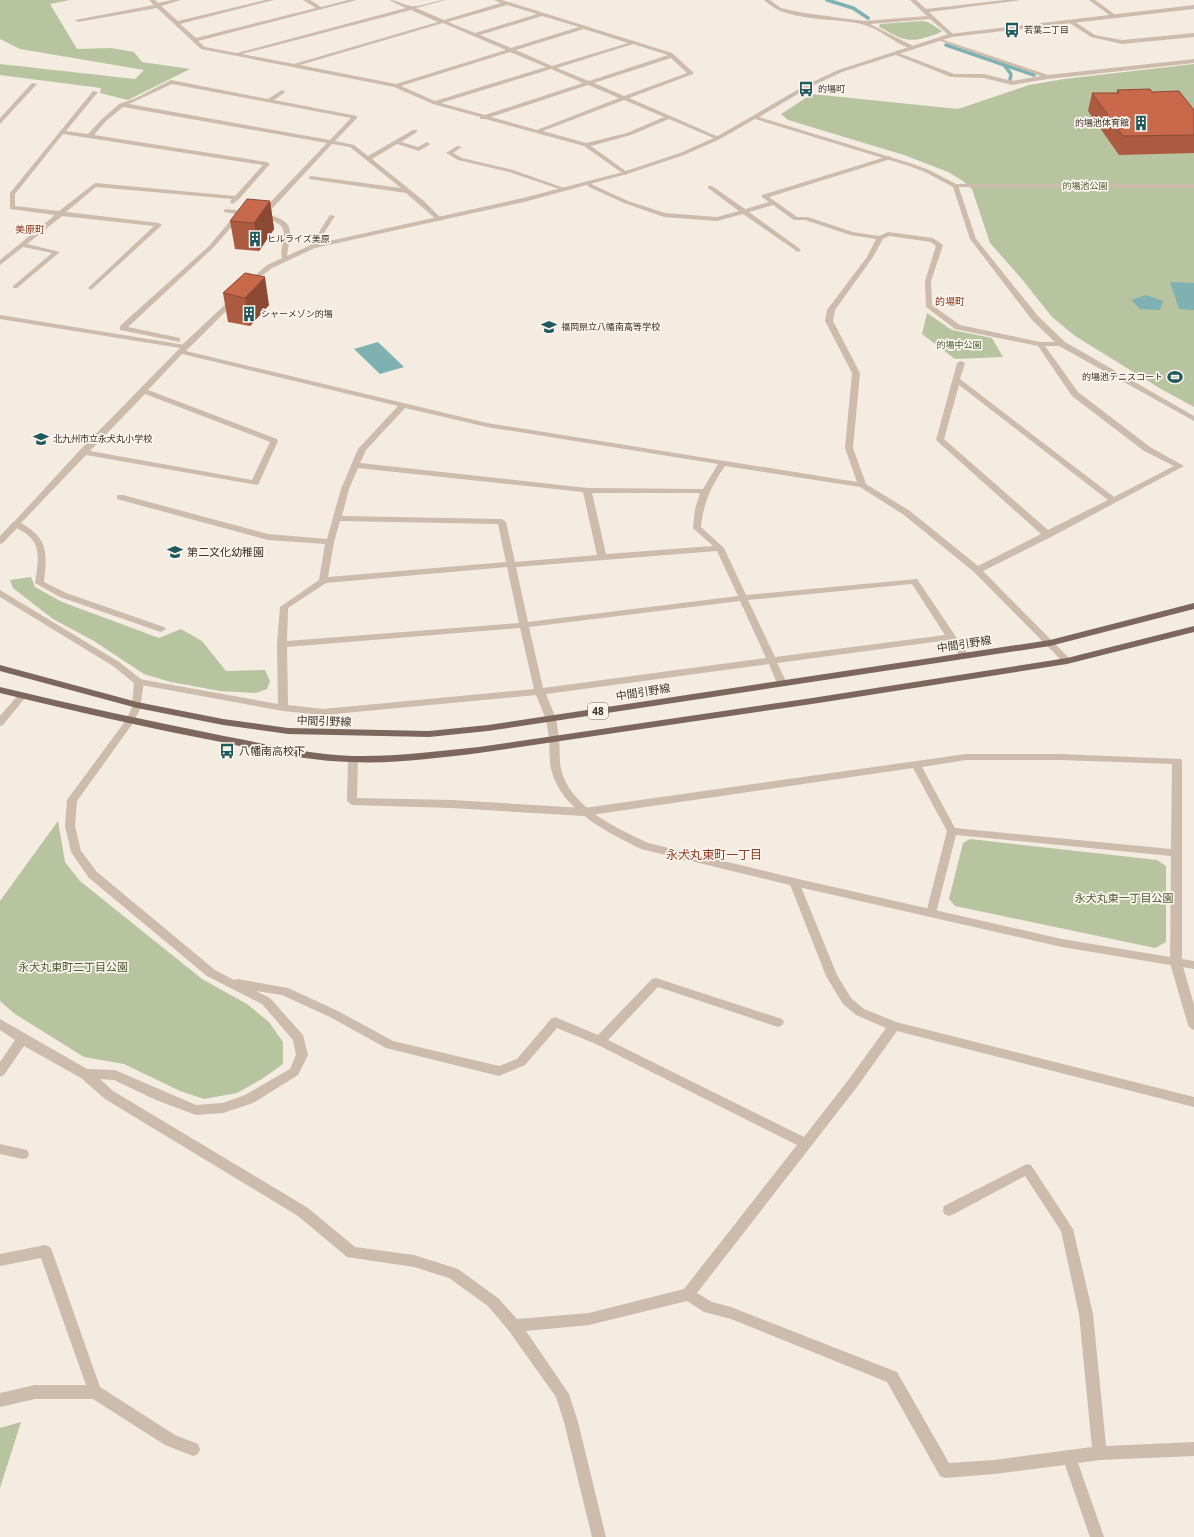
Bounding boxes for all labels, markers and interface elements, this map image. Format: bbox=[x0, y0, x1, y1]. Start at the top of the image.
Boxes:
bus stop icon: 若葉二丁目 bbox=[1003, 21, 1021, 39]
place label: 若葉二丁目 bbox=[1024, 23, 1069, 36]
bus stop icon: 的場町 bbox=[797, 80, 815, 98]
place label: 的場町 bbox=[818, 82, 845, 95]
building icon: 的場池体育館 bbox=[1132, 114, 1150, 132]
place label: 的場池体育館 bbox=[1075, 116, 1129, 129]
park label: 的場池公園 bbox=[1062, 179, 1108, 192]
district label: 美原町 bbox=[15, 222, 45, 236]
building icon: ヒルライズ美原 bbox=[246, 230, 264, 248]
place label: ヒルライズ美原 bbox=[267, 232, 330, 245]
district label: 的場町 bbox=[935, 294, 965, 308]
building icon: シャーメゾン的場 bbox=[240, 305, 258, 323]
place label: シャーメゾン的場 bbox=[261, 307, 333, 320]
school or university icon: 福岡県立八幡南高等学校 bbox=[540, 318, 558, 336]
place label: 福岡県立八幡南高等学校 bbox=[561, 320, 660, 333]
park label: 的場中公園 bbox=[936, 338, 982, 351]
sports icon: 的場池テニスコート bbox=[1166, 368, 1184, 386]
place label: 的場池テニスコート bbox=[1082, 370, 1163, 383]
school or university icon: 北九州市立永犬丸小学校 bbox=[32, 430, 50, 448]
place label: 北九州市立永犬丸小学校 bbox=[53, 432, 152, 445]
school or university icon: 第二文化幼稚園 bbox=[166, 543, 184, 561]
place label: 第二文化幼稚園 bbox=[187, 544, 264, 559]
street label: 中間引野線 bbox=[936, 632, 992, 655]
street label: 中間引野線 bbox=[615, 680, 671, 703]
road number: 48 bbox=[588, 703, 608, 719]
street label: 中間引野線 bbox=[296, 712, 352, 729]
bus stop icon: 八幡南高校下 bbox=[218, 742, 236, 760]
place label: 八幡南高校下 bbox=[239, 743, 305, 758]
district label: 永犬丸東町一丁目 bbox=[666, 846, 762, 863]
park label: 永犬丸東一丁目公園 bbox=[1075, 890, 1174, 905]
park label: 永犬丸東町二丁目公園 bbox=[18, 959, 128, 974]

